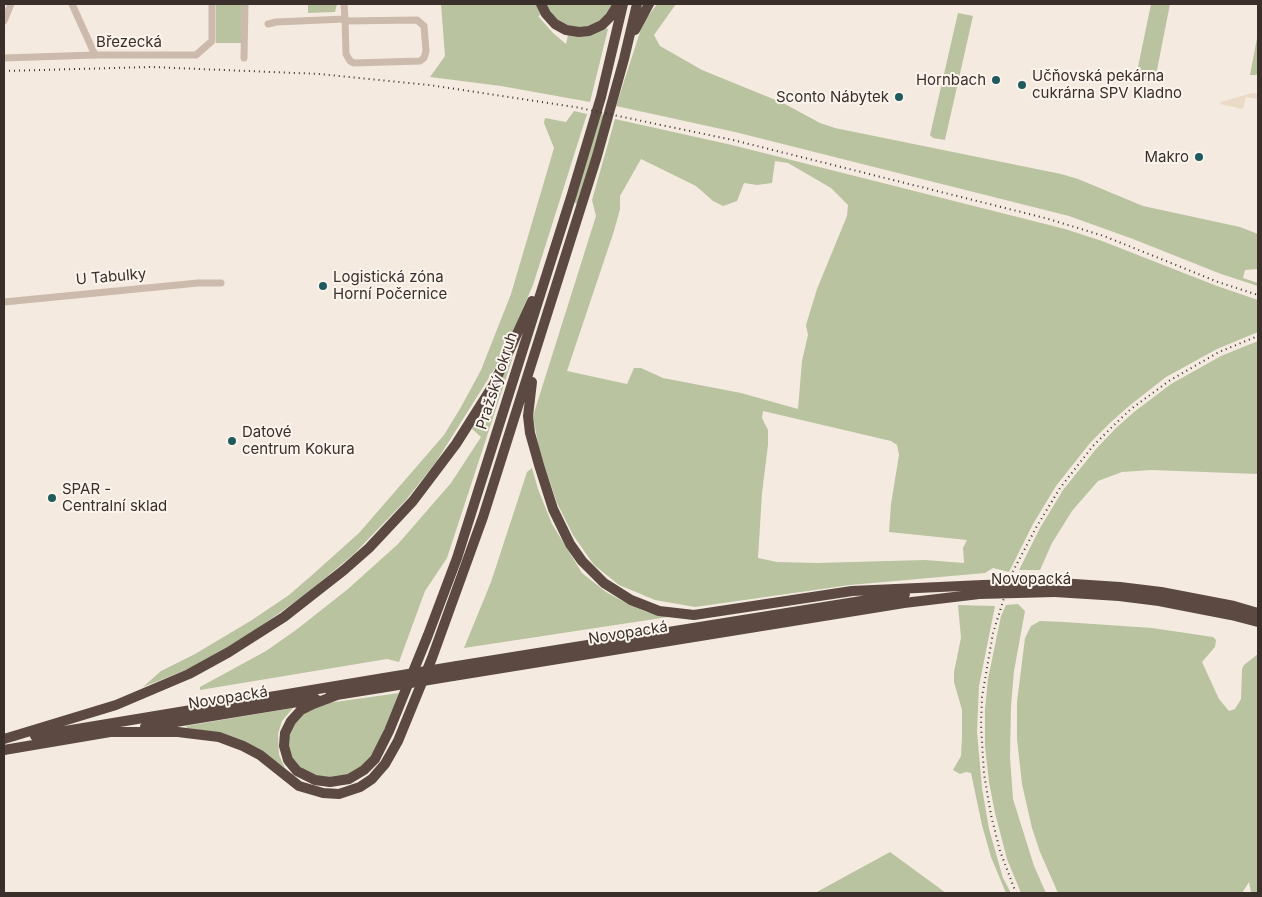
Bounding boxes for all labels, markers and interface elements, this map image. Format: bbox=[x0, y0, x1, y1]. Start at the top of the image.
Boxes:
street label: Březecká bbox=[96, 33, 162, 51]
place label: Učňovská pekárna cukrárna SPV Kladno bbox=[1032, 67, 1182, 102]
place label: Hornbach bbox=[916, 71, 986, 89]
marker: Hornbach bbox=[990, 74, 1002, 86]
marker: Učňovská pekárna cukrárna SPV Kladno bbox=[1016, 79, 1028, 91]
place label: Sconto Nábytek bbox=[776, 88, 889, 106]
marker: Sconto Nábytek bbox=[893, 91, 905, 103]
place label: Makro bbox=[1144, 148, 1189, 166]
marker: Makro bbox=[1193, 151, 1205, 163]
street label: U Tabulky bbox=[75, 265, 147, 289]
place label: Logistická zóna Horní Počernice bbox=[333, 268, 447, 303]
marker: Logistická zóna Horní Počernice bbox=[317, 280, 329, 292]
street label: Pražský okruh bbox=[473, 330, 521, 432]
place label: Datové centrum Kokura bbox=[242, 423, 355, 458]
marker: Datové centrum Kokura bbox=[226, 435, 238, 447]
place label: SPAR - Centralní sklad bbox=[62, 480, 167, 515]
marker: SPAR - Centralní sklad bbox=[46, 492, 58, 504]
street label: Novopacká bbox=[991, 570, 1071, 588]
street label: Novopacká bbox=[587, 618, 669, 648]
street label: Novopacká bbox=[187, 683, 269, 713]

